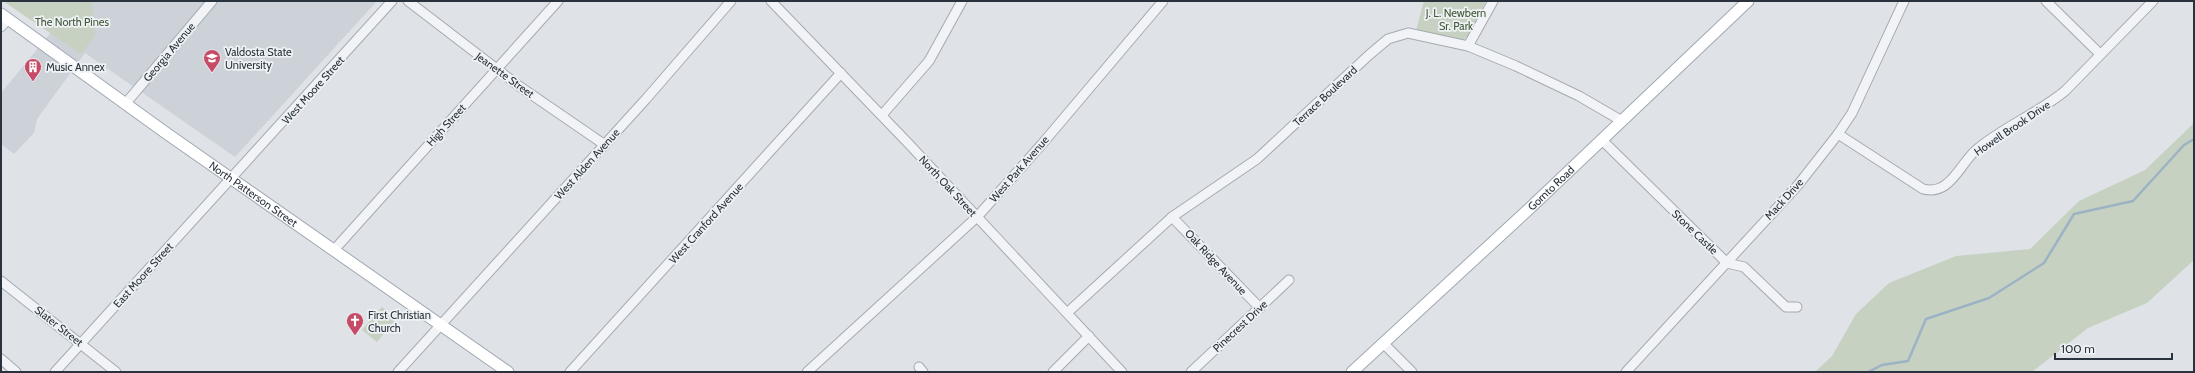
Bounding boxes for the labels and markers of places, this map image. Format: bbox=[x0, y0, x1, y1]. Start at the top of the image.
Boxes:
place label: Valdosta State University bbox=[225, 45, 292, 72]
school or university icon: Valdosta State University bbox=[202, 48, 222, 73]
building icon: Music Annex bbox=[23, 57, 43, 82]
place label: Music Annex bbox=[46, 60, 106, 74]
place label: First Christian Church bbox=[368, 308, 431, 335]
church icon: First Christian Church bbox=[345, 311, 365, 336]

